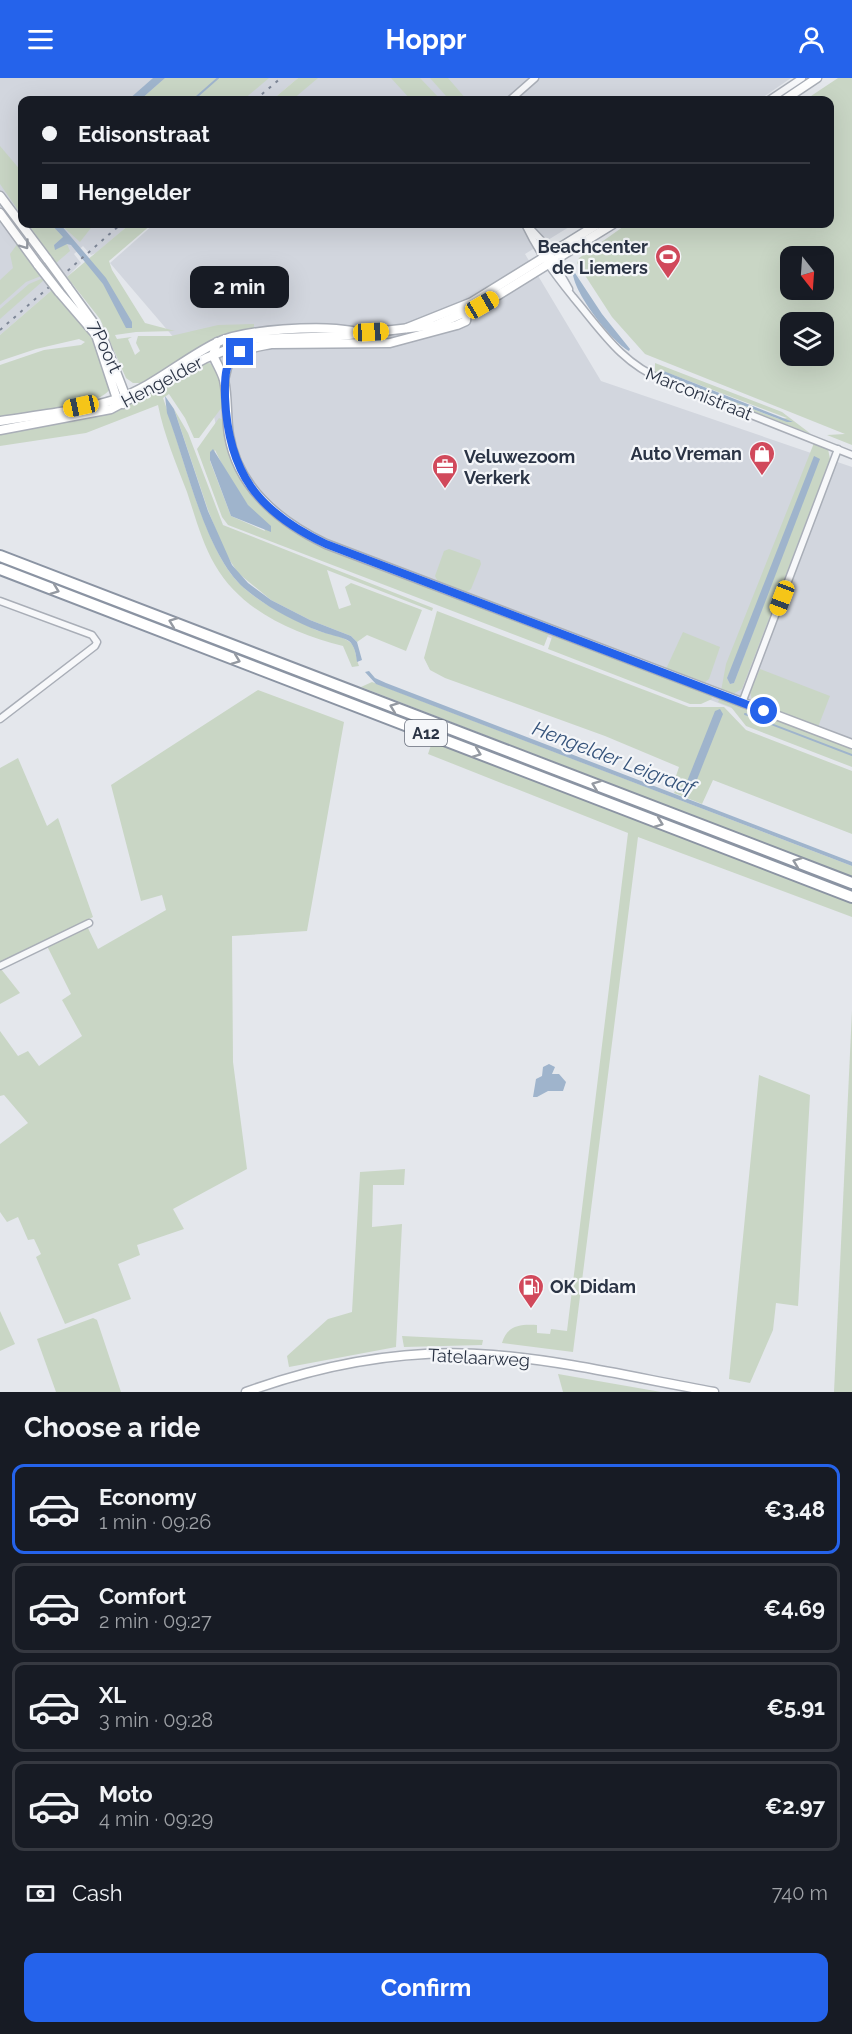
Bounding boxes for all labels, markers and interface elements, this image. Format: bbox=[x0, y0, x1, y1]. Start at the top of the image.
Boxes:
icon: menu bbox=[24, 23, 57, 56]
icon: person bbox=[795, 23, 828, 56]
text: Hoppr bbox=[386, 24, 466, 55]
text: Edisonstraat bbox=[78, 121, 210, 147]
text: Hengelder bbox=[78, 179, 191, 205]
place label: Beachcenter de Liemers bbox=[537, 236, 648, 278]
one-way arrow bbox=[18, 239, 29, 250]
sports icon: Beachcenter de Liemers bbox=[653, 242, 683, 280]
north arrow bbox=[780, 246, 834, 300]
map controls bbox=[780, 246, 834, 366]
callout: 2 min bbox=[190, 265, 290, 307]
text: 2 min bbox=[214, 275, 265, 299]
car bbox=[462, 288, 502, 322]
button: layers bbox=[780, 312, 834, 366]
street label: 7Poort bbox=[84, 318, 126, 376]
car bbox=[353, 322, 389, 342]
route end bbox=[226, 338, 253, 365]
street label: Hengelder bbox=[118, 351, 207, 412]
street label: Marconistraat bbox=[643, 363, 756, 424]
car bbox=[62, 393, 100, 419]
shop icon: Auto Vreman bbox=[747, 439, 777, 477]
place label: Auto Vreman bbox=[631, 443, 742, 464]
place label: Veluwezoom Verkerk bbox=[464, 446, 575, 488]
office icon: Veluwezoom Verkerk bbox=[430, 452, 460, 490]
car bbox=[767, 578, 797, 618]
one-way arrow bbox=[48, 583, 59, 595]
one-way arrow bbox=[168, 617, 179, 629]
one-way arrow bbox=[230, 653, 241, 665]
route start bbox=[750, 697, 777, 724]
one-way arrow bbox=[389, 702, 400, 714]
water label: Hengelder Leigraaf bbox=[529, 716, 701, 801]
road number: A12 bbox=[405, 720, 447, 746]
one-way arrow bbox=[471, 746, 482, 758]
one-way arrow bbox=[591, 780, 602, 792]
one-way arrow bbox=[653, 816, 664, 828]
one-way arrow bbox=[793, 857, 803, 870]
fuel station icon: OK Didam bbox=[516, 1272, 546, 1310]
place label: OK Didam bbox=[550, 1276, 636, 1297]
street label: Tatelaarweg bbox=[427, 1344, 531, 1371]
text: Choose a ride bbox=[24, 1412, 200, 1443]
icon: car bbox=[27, 1482, 81, 1536]
text: Economy bbox=[99, 1484, 197, 1510]
text: €3.48 bbox=[764, 1496, 825, 1522]
text: 1 min · 09:26 bbox=[99, 1510, 211, 1534]
icon: car bbox=[27, 1581, 81, 1635]
text: Comfort bbox=[99, 1583, 186, 1609]
text: €4.69 bbox=[764, 1595, 825, 1621]
text: 2 min · 09:27 bbox=[99, 1609, 212, 1633]
icon: car bbox=[27, 1680, 81, 1734]
text: XL bbox=[99, 1682, 126, 1708]
text: €5.91 bbox=[766, 1694, 825, 1720]
text: 3 min · 09:28 bbox=[99, 1708, 213, 1732]
icon: car bbox=[27, 1779, 81, 1833]
text: Moto bbox=[99, 1781, 153, 1807]
text: €2.97 bbox=[765, 1793, 825, 1819]
text: 4 min · 09:29 bbox=[99, 1807, 213, 1831]
icon: cash bbox=[24, 1877, 57, 1910]
text: Cash bbox=[72, 1880, 123, 1906]
text: 740 m bbox=[772, 1881, 828, 1905]
button: Confirm bbox=[24, 1953, 828, 2022]

